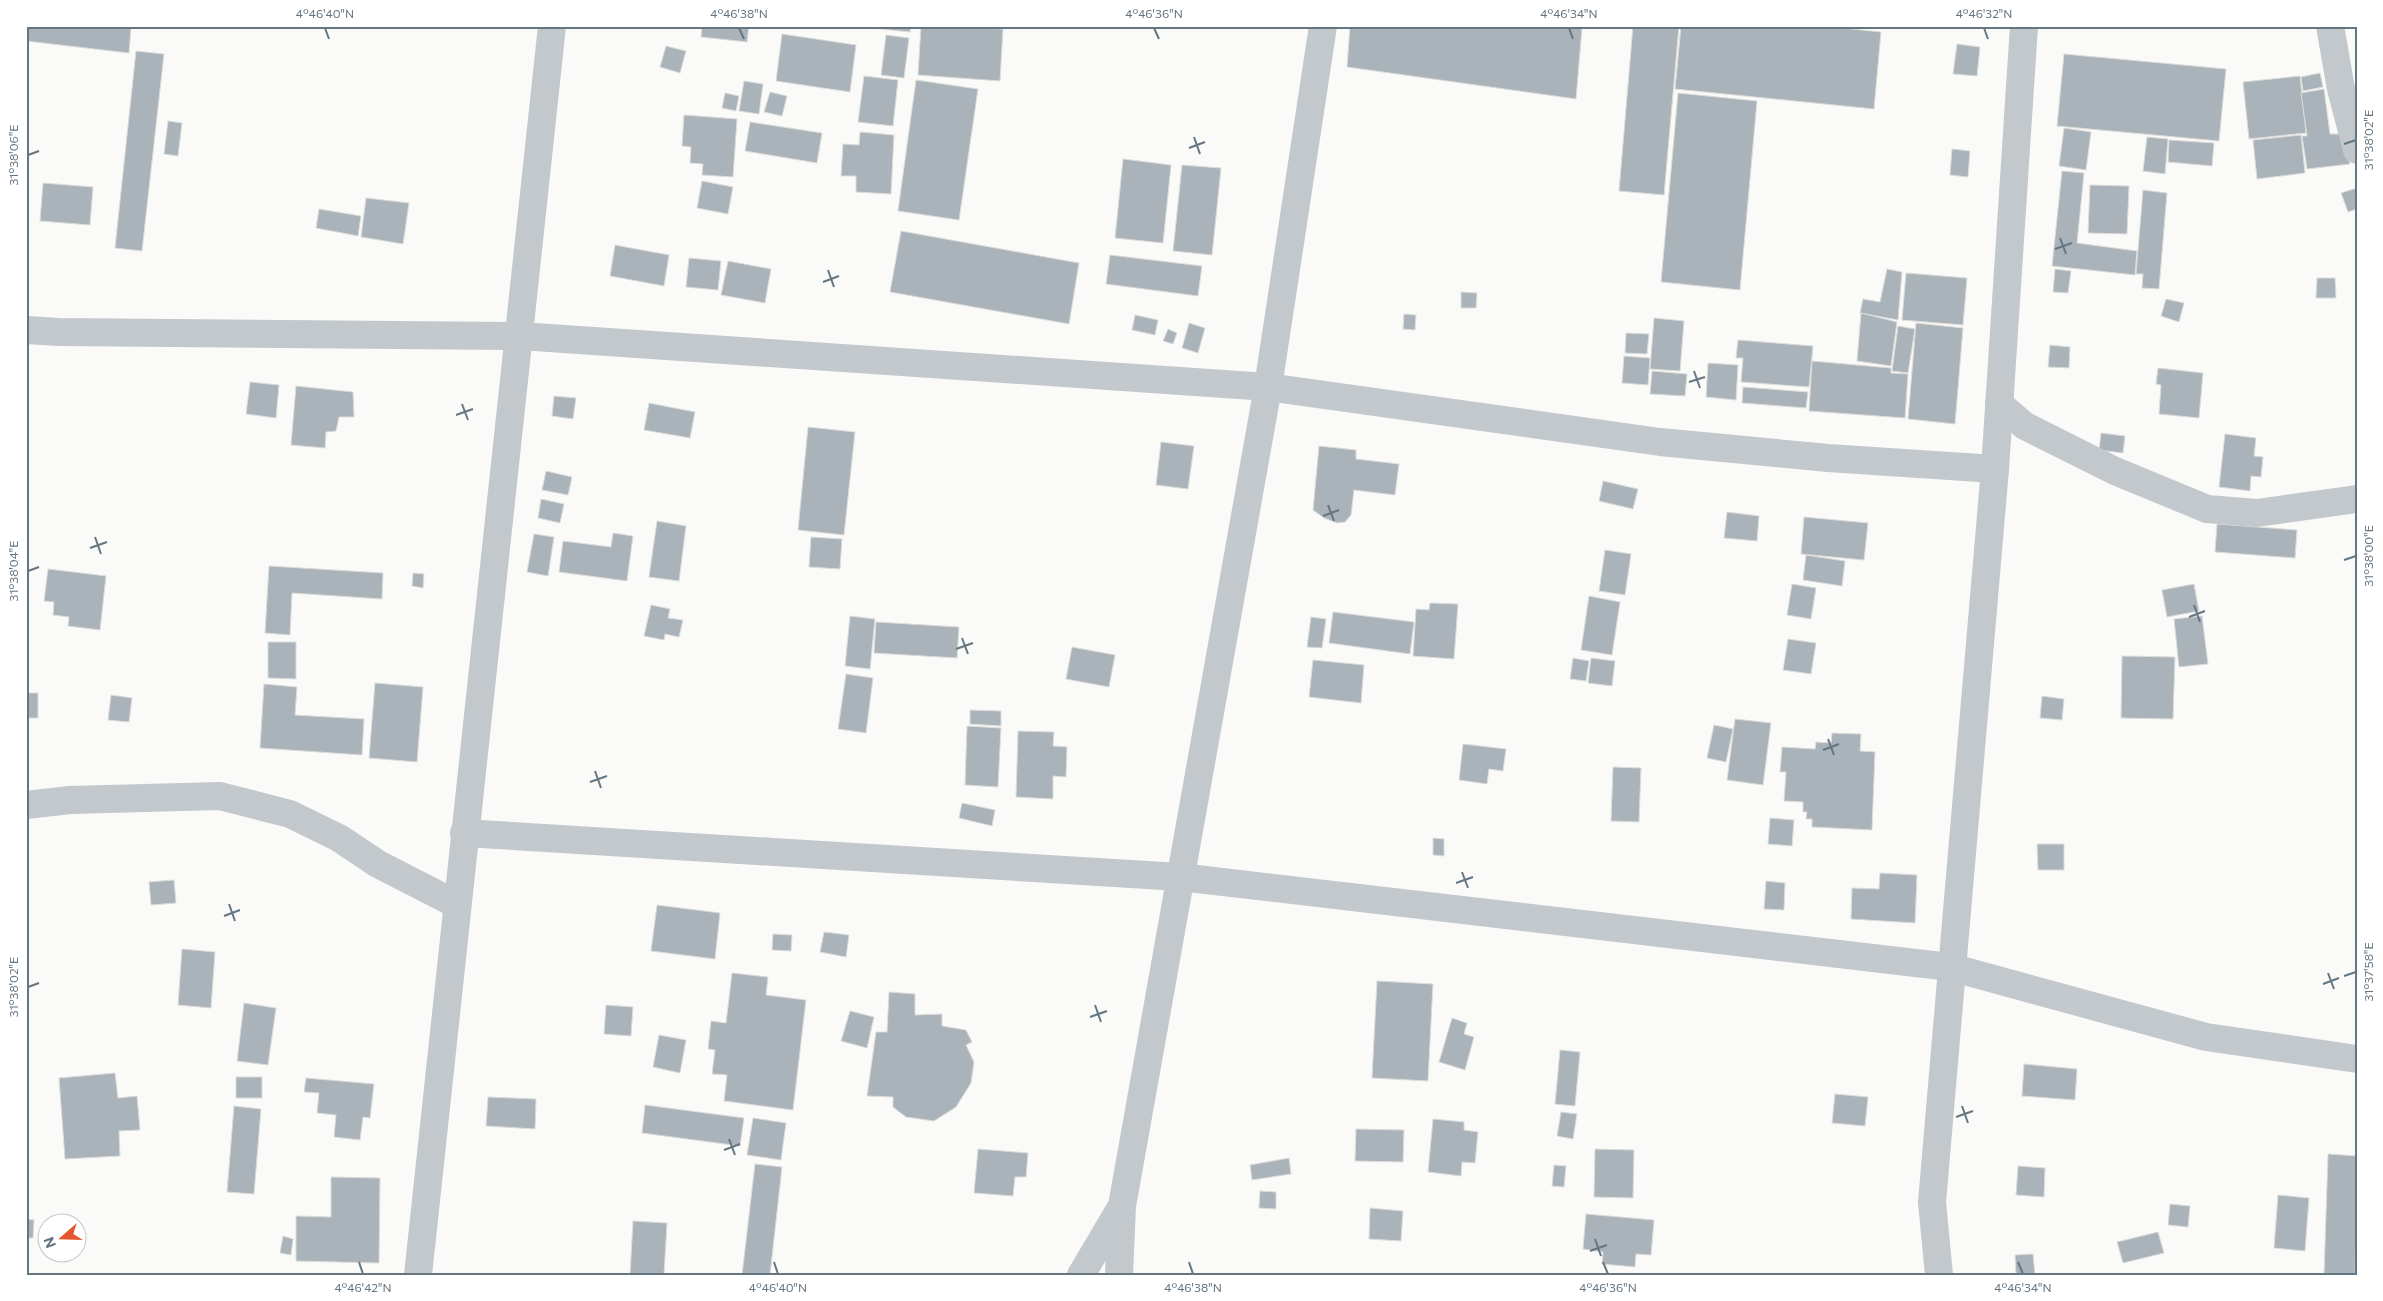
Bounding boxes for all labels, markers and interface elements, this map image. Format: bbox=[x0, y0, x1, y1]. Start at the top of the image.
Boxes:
text: 4°46'40"N bbox=[296, 6, 354, 20]
text: 4°46'38"N bbox=[710, 6, 768, 20]
text: 4°46'36"N bbox=[1125, 6, 1183, 20]
text: 4°46'34"N bbox=[1540, 6, 1598, 20]
text: 4°46'32"N bbox=[1956, 6, 2012, 20]
text: 31°38'02"E bbox=[2361, 110, 2375, 170]
text: 31°38'06"E bbox=[6, 125, 20, 185]
text: 31°38'00"E bbox=[2361, 525, 2375, 587]
text: 31°38'04"E bbox=[6, 541, 20, 601]
text: 31°37'58"E bbox=[2361, 942, 2375, 1002]
text: 31°38'02"E bbox=[6, 957, 20, 1017]
north arrow bbox=[38, 1214, 88, 1264]
text: N bbox=[40, 1235, 59, 1250]
text: 4°46'42"N bbox=[335, 1280, 391, 1294]
text: 4°46'40"N bbox=[749, 1280, 807, 1294]
text: 4°46'38"N bbox=[1164, 1280, 1222, 1294]
text: 4°46'36"N bbox=[1579, 1280, 1637, 1294]
text: 4°46'34"N bbox=[1994, 1280, 2052, 1294]

